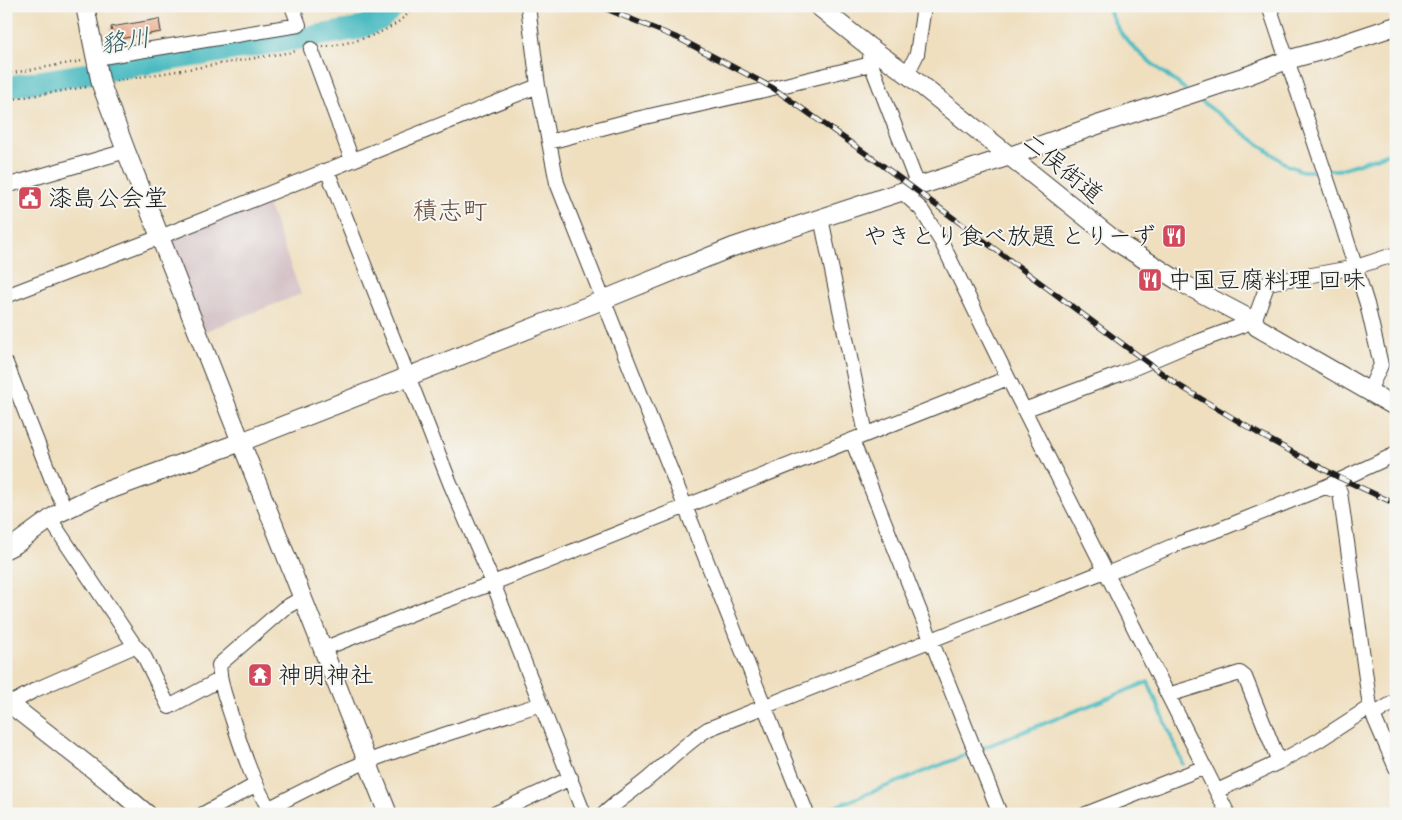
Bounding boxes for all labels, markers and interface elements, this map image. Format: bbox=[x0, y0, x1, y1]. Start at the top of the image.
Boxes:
water label: 貉川 bbox=[98, 21, 152, 61]
street label: 二俣街道 bbox=[1016, 126, 1110, 210]
place label: 漆島公会堂 bbox=[48, 183, 168, 213]
public building icon: 漆島公会堂 bbox=[17, 185, 43, 211]
district label: 積志町 bbox=[412, 195, 488, 227]
place label: やきとり食べ放題 とりーず bbox=[863, 221, 1156, 251]
restaurant icon: やきとり食べ放題 とりーず bbox=[1161, 223, 1187, 249]
place label: 中国豆腐料理 回味 bbox=[1168, 265, 1366, 295]
restaurant icon: 中国豆腐料理 回味 bbox=[1137, 267, 1163, 293]
place label: 神明神社 bbox=[278, 660, 374, 690]
temple icon: 神明神社 bbox=[247, 662, 273, 688]

